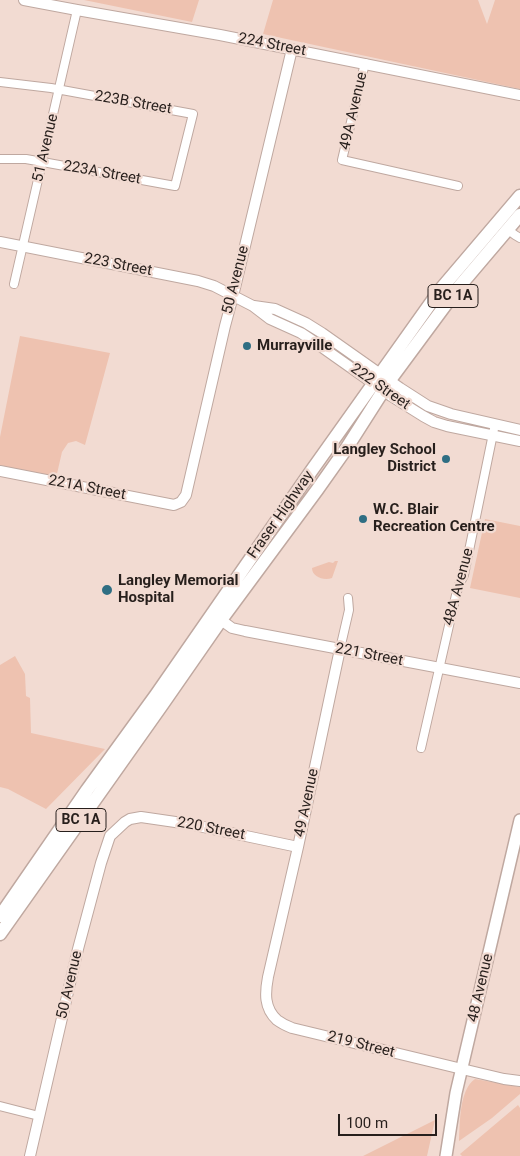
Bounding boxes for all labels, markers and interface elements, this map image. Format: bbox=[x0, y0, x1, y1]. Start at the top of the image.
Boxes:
street label: 224 Street bbox=[237, 30, 307, 60]
street label: 49A Avenue bbox=[336, 70, 372, 152]
street label: 223B Street bbox=[93, 87, 173, 119]
street label: 51 Avenue bbox=[29, 112, 63, 184]
street label: 223A Street bbox=[62, 157, 142, 189]
street label: 50 Avenue bbox=[219, 244, 253, 316]
street label: 223 Street bbox=[83, 250, 153, 280]
road number: BC 1A bbox=[428, 284, 478, 308]
place label: Murrayville bbox=[257, 337, 332, 355]
marker: Murrayville bbox=[241, 340, 253, 352]
street label: 222 Street bbox=[347, 360, 413, 414]
place label: Langley School District bbox=[333, 441, 436, 476]
marker: Langley School District bbox=[440, 453, 452, 465]
street label: Fraser Highway bbox=[244, 468, 318, 562]
street label: 221A Street bbox=[47, 472, 127, 504]
place label: W.C. Blair Recreation Centre bbox=[373, 501, 495, 536]
marker: W.C. Blair Recreation Centre bbox=[357, 513, 369, 525]
street label: 48A Avenue bbox=[440, 546, 478, 628]
place label: Langley Memorial Hospital bbox=[118, 572, 239, 607]
marker: Langley Memorial Hospital bbox=[100, 583, 114, 597]
street label: 221 Street bbox=[334, 640, 404, 670]
street label: 49 Avenue bbox=[291, 767, 323, 839]
road number: BC 1A bbox=[56, 808, 106, 832]
street label: 220 Street bbox=[176, 814, 246, 844]
street label: 50 Avenue bbox=[53, 949, 87, 1021]
street label: 48 Avenue bbox=[464, 952, 498, 1024]
street label: 219 Street bbox=[326, 1028, 396, 1062]
scale bar bbox=[340, 1104, 439, 1136]
text: 100 m bbox=[346, 1114, 388, 1132]

